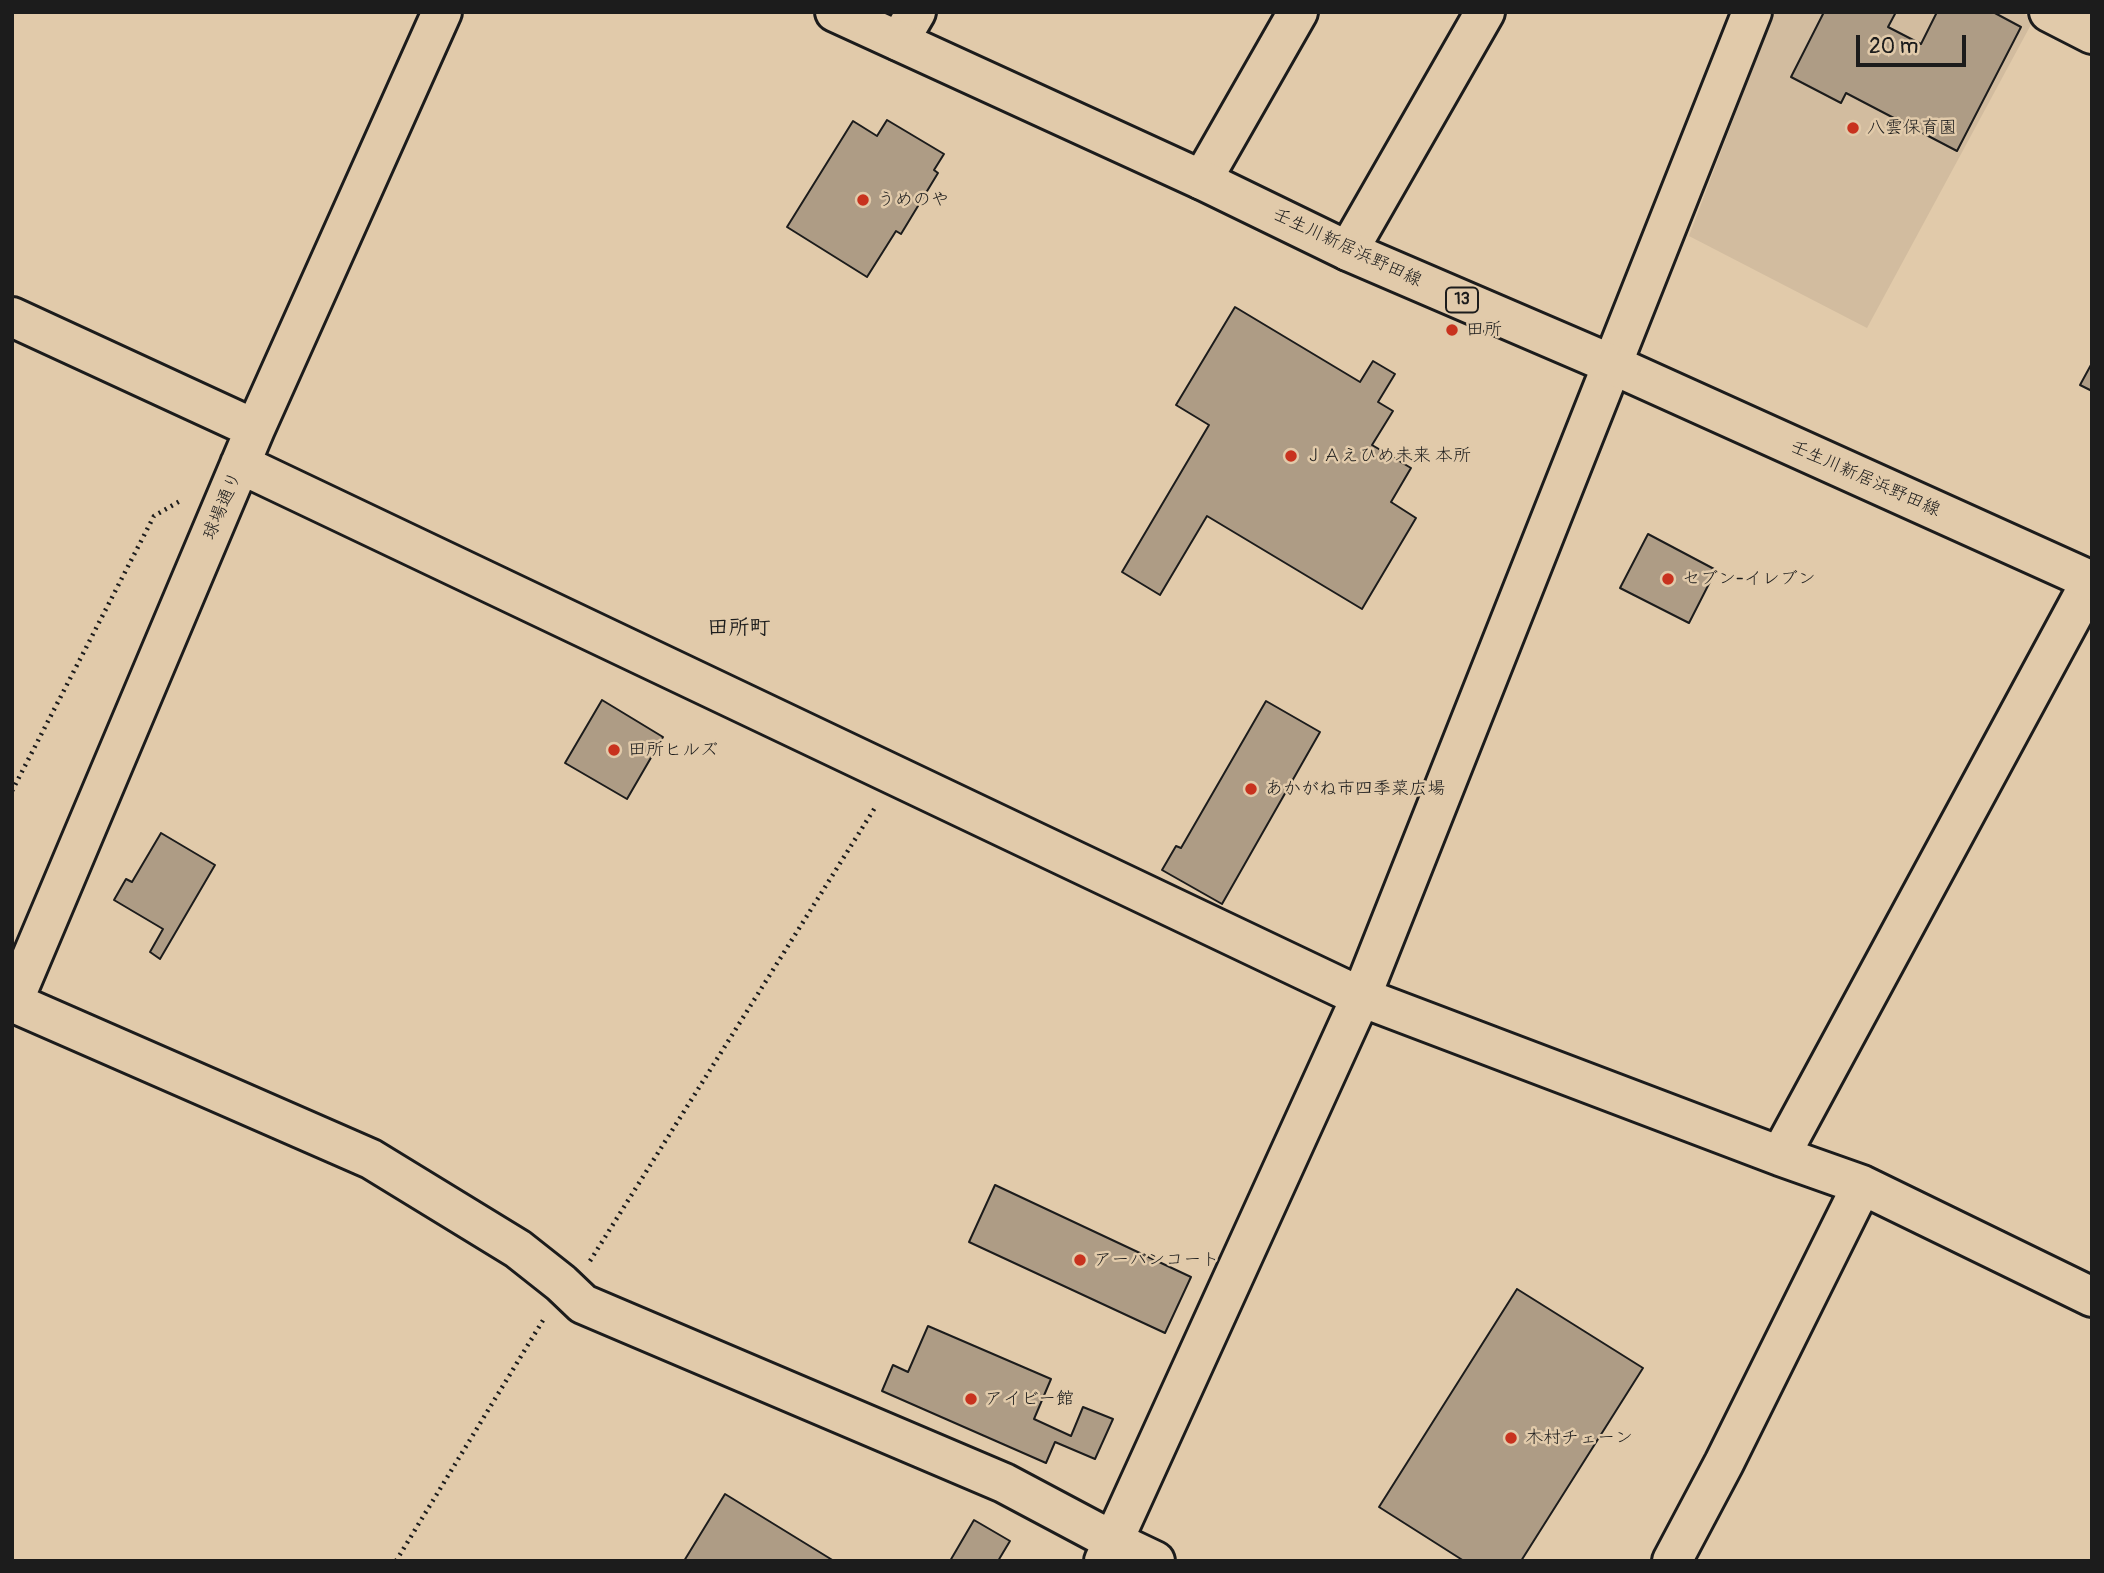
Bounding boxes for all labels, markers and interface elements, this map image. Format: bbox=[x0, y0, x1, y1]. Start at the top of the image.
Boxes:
scale bar bbox=[1859, 21, 1969, 65]
text: 20 m bbox=[1869, 33, 1918, 60]
place label: 八雲保育園 bbox=[1867, 117, 1957, 139]
marker: 八雲保育園 bbox=[1845, 120, 1861, 136]
place label: うめのや bbox=[877, 189, 949, 211]
marker: うめのや bbox=[855, 192, 871, 208]
street label: 壬生川新居浜野田線 bbox=[1269, 204, 1425, 292]
road number: 13 bbox=[1446, 288, 1478, 312]
place label: 田所 bbox=[1466, 319, 1502, 341]
marker: 田所 bbox=[1444, 322, 1460, 338]
street label: 壬生川新居浜野田線 bbox=[1787, 436, 1943, 522]
place label: ＪＡえひめ未来 本所 bbox=[1305, 445, 1471, 467]
marker: ＪＡえひめ未来 本所 bbox=[1283, 448, 1299, 464]
street label: 球場通り bbox=[199, 469, 247, 543]
place label: セブン-イレブン bbox=[1682, 568, 1816, 590]
marker: セブン-イレブン bbox=[1660, 571, 1676, 587]
district label: 田所町 bbox=[708, 616, 770, 642]
place label: 田所ヒルズ bbox=[628, 739, 718, 761]
marker: 田所ヒルズ bbox=[606, 742, 622, 758]
place label: あかがね市四季菜広場 bbox=[1265, 778, 1445, 800]
marker: あかがね市四季菜広場 bbox=[1243, 781, 1259, 797]
place label: アーバンコート bbox=[1094, 1249, 1219, 1271]
marker: アーバンコート bbox=[1072, 1252, 1088, 1268]
place label: アイビー館 bbox=[985, 1388, 1074, 1410]
marker: アイビー館 bbox=[963, 1391, 979, 1407]
place label: 木村チェーン bbox=[1525, 1427, 1633, 1449]
marker: 木村チェーン bbox=[1503, 1430, 1519, 1446]

